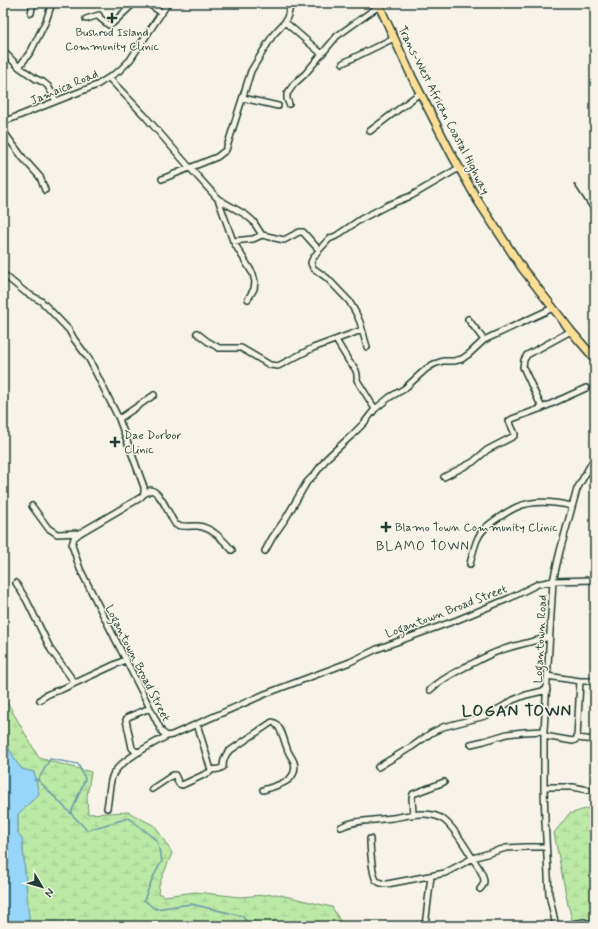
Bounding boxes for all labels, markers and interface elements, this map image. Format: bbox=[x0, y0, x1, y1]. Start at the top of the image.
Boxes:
marker: Bushrod Island Community Clinic bbox=[106, 12, 118, 24]
street label: Trans-West African Coastal Highway bbox=[393, 23, 493, 197]
place label: Bushrod Island Community Clinic bbox=[65, 25, 160, 55]
street label: Jamaica Road bbox=[28, 66, 101, 109]
place label: Dae Dorbor Clinic bbox=[124, 428, 182, 458]
marker: Dae Dorbor Clinic bbox=[109, 436, 121, 448]
place label: Blamo Town Community Clinic bbox=[395, 520, 558, 536]
marker: Blamo Town Community Clinic bbox=[380, 521, 392, 533]
district label: BLAMO TOWN bbox=[376, 538, 470, 555]
street label: Logantown Broad Street bbox=[383, 581, 510, 643]
street label: Logantown Road bbox=[531, 594, 552, 684]
street label: Logantown Broad Street bbox=[100, 602, 174, 725]
district label: LOGAN TOWN bbox=[462, 701, 572, 722]
north arrow bbox=[22, 867, 62, 907]
text: N bbox=[41, 885, 57, 900]

